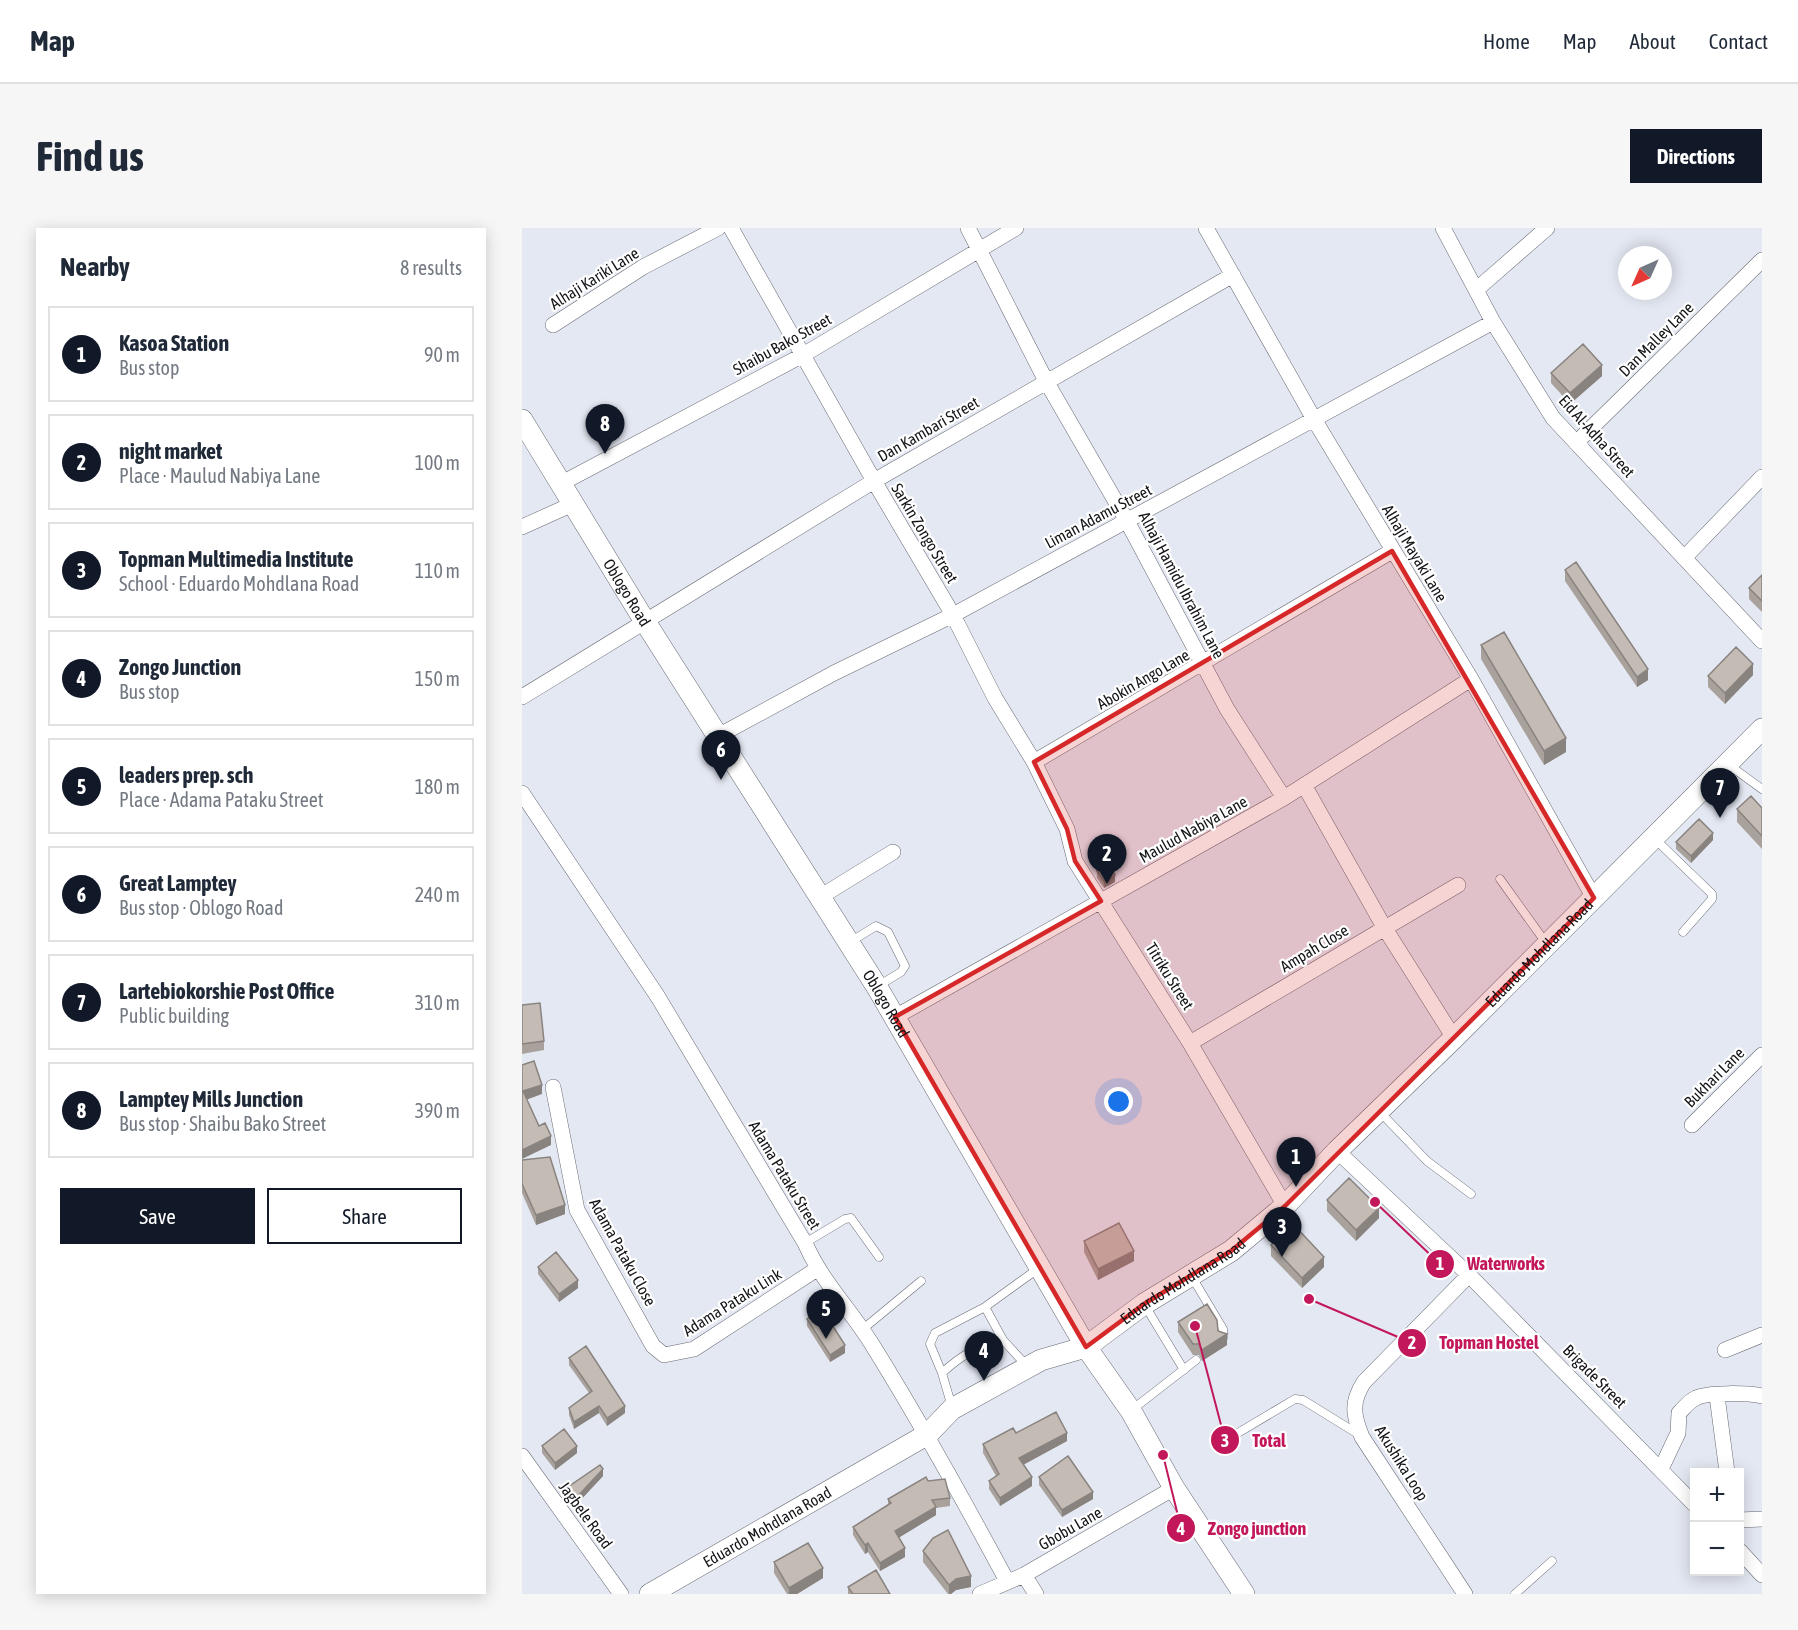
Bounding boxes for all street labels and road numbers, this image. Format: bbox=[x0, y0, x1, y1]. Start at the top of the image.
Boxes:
street label: Alhaji Kariki Lane bbox=[546, 244, 642, 313]
street label: Dan Malley Lane bbox=[1615, 298, 1698, 381]
street label: Shaibu Bako Street bbox=[730, 309, 835, 378]
street label: Eid Al-Adha Street bbox=[1555, 391, 1639, 481]
street label: Dan Kambari Street bbox=[874, 393, 982, 465]
street label: Sarkin Zongo Street bbox=[887, 480, 962, 587]
street label: Liman Adamu Street bbox=[1042, 480, 1155, 552]
street label: Alhaji Mayaki Lane bbox=[1378, 501, 1451, 605]
street label: Alhaji Hamidu Ibrahim Lane bbox=[1135, 509, 1228, 662]
street label: Oblogo Road bbox=[600, 556, 655, 629]
street label: Abokin Ango Lane bbox=[1094, 645, 1193, 714]
street label: Maulud Nabiya Lane bbox=[1136, 792, 1251, 867]
street label: Eduardo Mohdlana Road bbox=[1481, 895, 1597, 1010]
street label: Ampah Close bbox=[1277, 921, 1352, 976]
street label: Titriku Street bbox=[1142, 939, 1198, 1013]
street label: Oblogo Road bbox=[859, 966, 913, 1041]
street label: Bukhari Lane bbox=[1680, 1043, 1748, 1111]
street label: Adama Pataku Street bbox=[746, 1118, 825, 1233]
street label: Adama Pataku Close bbox=[586, 1195, 660, 1309]
street label: Eduardo Mohdlana Road bbox=[1117, 1234, 1249, 1328]
street label: Adama Pataku Link bbox=[679, 1265, 785, 1339]
street label: Brigade Street bbox=[1559, 1341, 1631, 1412]
street label: Akushika Loop bbox=[1371, 1422, 1432, 1504]
street label: Jagbele Road bbox=[555, 1478, 616, 1553]
street label: Eduardo Mohdlana Road bbox=[700, 1483, 834, 1571]
street label: Gbobu Lane bbox=[1035, 1503, 1105, 1553]

